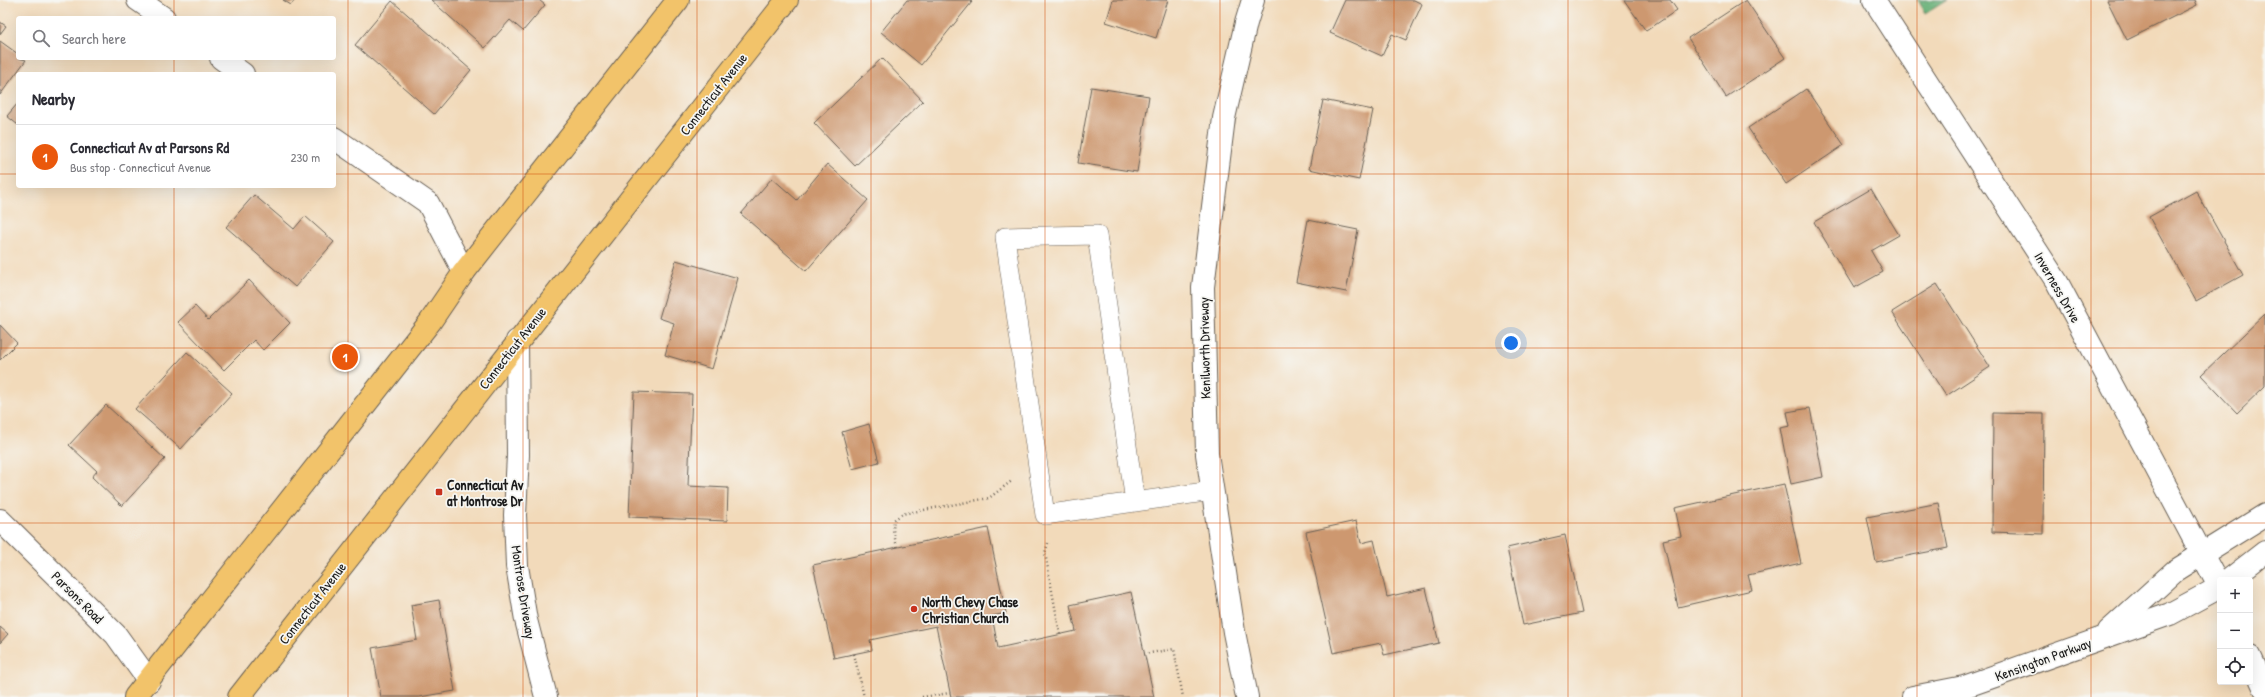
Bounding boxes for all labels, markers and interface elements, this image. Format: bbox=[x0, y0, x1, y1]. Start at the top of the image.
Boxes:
search box bbox=[16, 16, 336, 60]
icon: search bbox=[30, 27, 52, 49]
text: Search here bbox=[62, 28, 126, 49]
street label: Connecticut Avenue bbox=[675, 49, 751, 139]
text: Nearby bbox=[32, 87, 75, 110]
text: Connecticut Av at Parsons Rd bbox=[70, 137, 229, 158]
text: 1 bbox=[43, 148, 47, 166]
text: 230 m bbox=[290, 148, 320, 166]
text: Bus stop · Connecticut Avenue bbox=[70, 158, 211, 176]
street label: Inverness Drive bbox=[2030, 248, 2086, 326]
street label: Kenilworth Driveway bbox=[1194, 297, 1215, 399]
street label: Connecticut Avenue bbox=[474, 303, 550, 393]
your location bbox=[1501, 333, 1521, 353]
pin: 1 bbox=[332, 342, 358, 372]
place label: Connecticut Av at Montrose Dr bbox=[447, 475, 524, 510]
marker: Connecticut Av at Montrose Dr bbox=[434, 487, 444, 497]
street label: Montrose Driveway bbox=[506, 544, 541, 640]
street label: Connecticut Avenue bbox=[274, 558, 350, 648]
street label: Parsons Road bbox=[48, 567, 109, 628]
map controls bbox=[2217, 577, 2253, 685]
button: + bbox=[2217, 577, 2253, 613]
place label: North Chevy Chase Christian Church bbox=[922, 592, 1019, 627]
marker: North Chevy Chase Christian Church bbox=[909, 604, 919, 614]
button: − bbox=[2217, 613, 2253, 649]
street label: Kensington Parkway bbox=[1992, 633, 2094, 686]
button: locate bbox=[2217, 649, 2253, 685]

